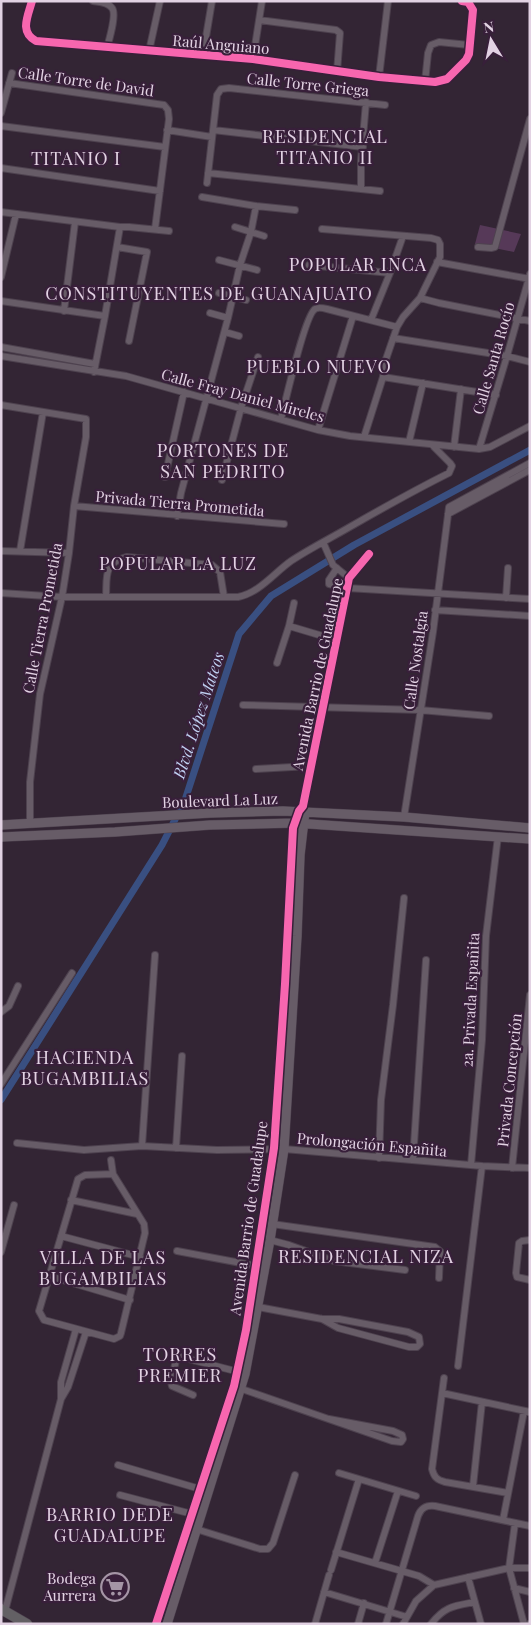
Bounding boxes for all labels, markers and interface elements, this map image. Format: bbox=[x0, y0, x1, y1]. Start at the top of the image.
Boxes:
north arrow bbox=[466, 15, 516, 65]
text: N bbox=[482, 16, 495, 37]
street label: Raúl Anguiano bbox=[172, 30, 270, 58]
street label: Calle Torre de David bbox=[17, 62, 156, 100]
street label: Calle Torre Griega bbox=[246, 68, 371, 100]
district label: RESIDENCIAL TITANIO II bbox=[262, 124, 388, 169]
district label: TITANIO I bbox=[31, 146, 121, 170]
district label: POPULAR INCA bbox=[289, 252, 427, 276]
district label: CONSTITUYENTES DE GUANAJUATO bbox=[45, 281, 373, 305]
street label: Calle Santa Rocío bbox=[467, 299, 519, 417]
district label: PUEBLO NUEVO bbox=[246, 354, 392, 378]
street label: Calle Fray Daniel Mireles bbox=[159, 364, 327, 426]
district label: PORTONES DE SAN PEDRITO bbox=[157, 438, 289, 483]
street label: Privada Tierra Prometida bbox=[95, 486, 266, 520]
street label: Calle Tierra Prometida bbox=[18, 540, 67, 695]
district label: POPULAR LA LUZ bbox=[99, 551, 257, 575]
street label: Avenida Barrio de Guadalupe bbox=[287, 576, 347, 773]
street label: Calle Nostalgia bbox=[398, 609, 432, 711]
water label: Blvd. López Mateos bbox=[167, 649, 228, 782]
street label: Boulevard La Luz bbox=[162, 788, 278, 812]
street label: 2a. Privada Españita bbox=[456, 932, 484, 1068]
street label: Privada Concepción bbox=[492, 1012, 526, 1148]
district label: HACIENDA BUGAMBILIAS bbox=[21, 1045, 149, 1090]
street label: Avenida Barrio de Guadalupe bbox=[224, 1120, 272, 1317]
street label: Prolongación Españita bbox=[296, 1127, 448, 1161]
district label: RESIDENCIAL NIZA bbox=[278, 1244, 454, 1268]
district label: VILLA DE LAS BUGAMBILIAS bbox=[39, 1245, 167, 1290]
district label: TORRES PREMIER bbox=[138, 1342, 222, 1387]
district label: BARRIO DEDE GUADALUPE bbox=[46, 1502, 174, 1547]
place label: Bodega Aurrera bbox=[42, 1568, 97, 1605]
supermarket icon: Bodega Aurrera bbox=[100, 1572, 130, 1602]

